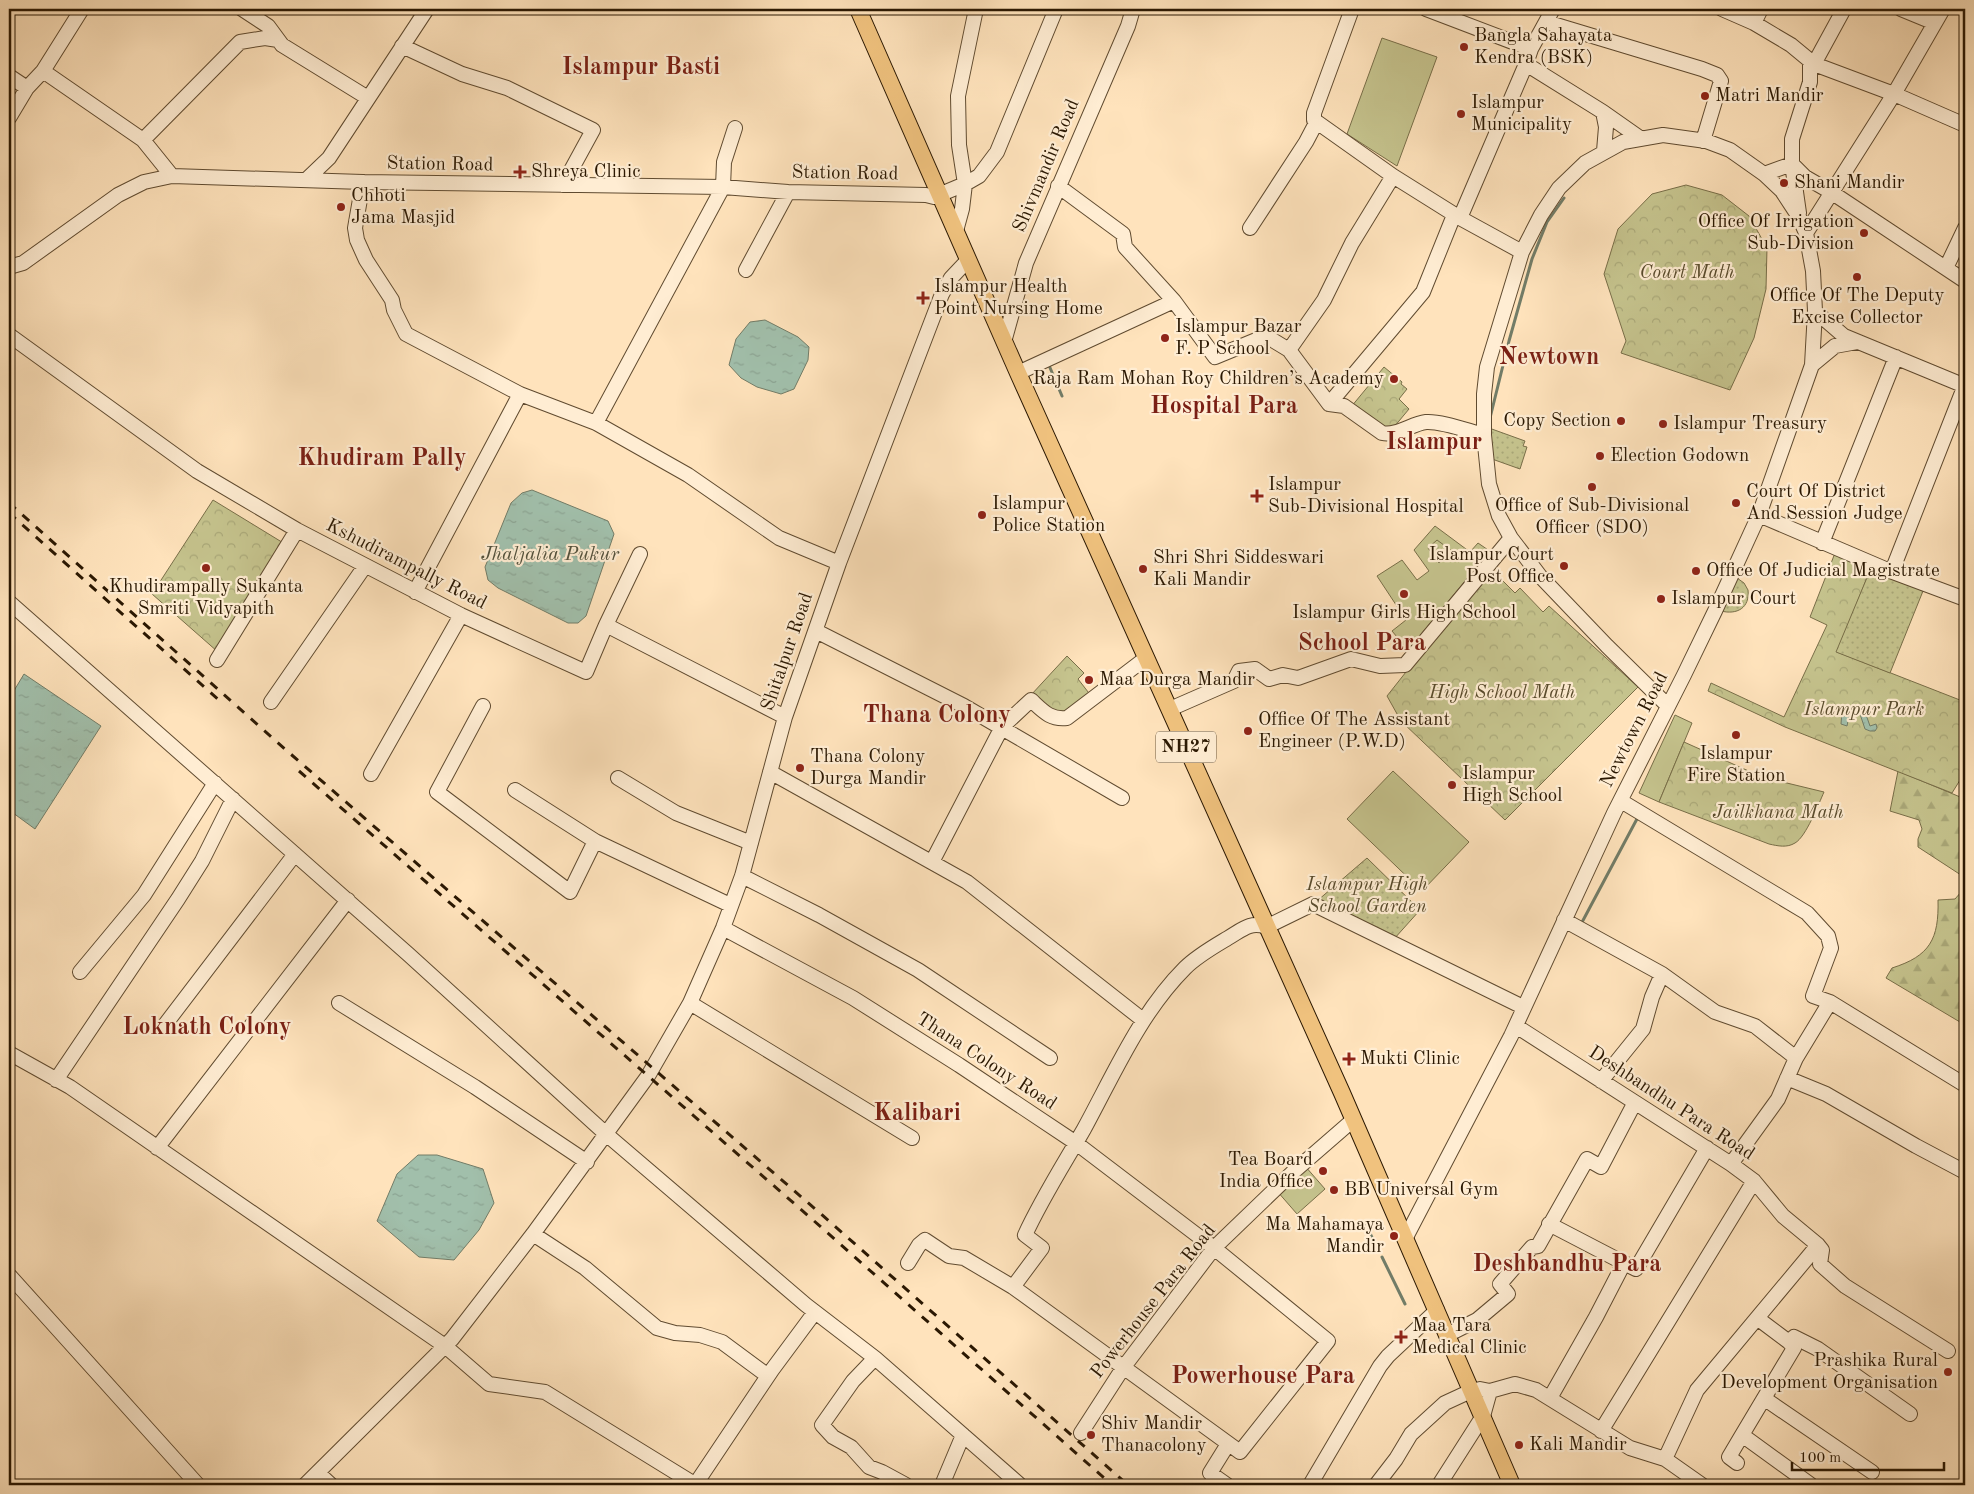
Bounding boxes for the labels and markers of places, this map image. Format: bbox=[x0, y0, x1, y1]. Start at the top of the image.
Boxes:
place label: Bangla Sahayata Kendra (BSK) bbox=[1474, 27, 1613, 68]
marker: Bangla Sahayata Kendra (BSK) bbox=[1458, 41, 1470, 53]
place label: Matri Mandir bbox=[1715, 87, 1824, 106]
marker: Matri Mandir bbox=[1699, 90, 1711, 102]
place label: Islampur Municipality bbox=[1471, 94, 1572, 135]
marker: Islampur Municipality bbox=[1455, 108, 1467, 120]
place label: Shreya Clinic bbox=[531, 163, 640, 182]
marker: Shreya Clinic bbox=[513, 165, 527, 179]
place label: Shani Mandir bbox=[1794, 174, 1905, 193]
marker: Shani Mandir bbox=[1778, 177, 1790, 189]
place label: Chhoti Jama Masjid bbox=[351, 187, 455, 228]
marker: Chhoti Jama Masjid bbox=[335, 201, 347, 213]
place label: Office Of Irrigation Sub-Division bbox=[1698, 213, 1854, 254]
marker: Office Of Irrigation Sub-Division bbox=[1858, 227, 1870, 239]
marker: Office Of The Deputy Excise Collector bbox=[1851, 271, 1863, 283]
place label: Islampur Health Point Nursing Home bbox=[934, 278, 1103, 319]
place label: Office Of The Deputy Excise Collector bbox=[1769, 287, 1945, 328]
marker: Islampur Health Point Nursing Home bbox=[916, 291, 930, 305]
place label: Islampur Bazar F. P School bbox=[1175, 318, 1302, 359]
marker: Islampur Bazar F. P School bbox=[1159, 332, 1171, 344]
place label: Raja Ram Mohan Roy Children’s Academy bbox=[1033, 370, 1384, 389]
marker: Raja Ram Mohan Roy Children’s Academy bbox=[1388, 373, 1400, 385]
place label: Copy Section bbox=[1503, 412, 1611, 431]
marker: Copy Section bbox=[1615, 415, 1627, 427]
place label: Islampur Treasury bbox=[1673, 415, 1827, 434]
marker: Islampur Treasury bbox=[1657, 418, 1669, 430]
place label: Election Godown bbox=[1610, 447, 1749, 466]
marker: Election Godown bbox=[1594, 450, 1606, 462]
place label: Islampur Sub-Divisional Hospital bbox=[1268, 476, 1464, 517]
marker: Office of Sub-Divisional Officer (SDO) bbox=[1586, 481, 1598, 493]
place label: Court Of District And Session Judge bbox=[1746, 483, 1903, 524]
marker: Islampur Sub-Divisional Hospital bbox=[1250, 489, 1264, 503]
place label: Islampur Police Station bbox=[992, 495, 1105, 536]
place label: Office of Sub-Divisional Officer (SDO) bbox=[1495, 497, 1689, 538]
marker: Court Of District And Session Judge bbox=[1730, 497, 1742, 509]
marker: Islampur Police Station bbox=[976, 509, 988, 521]
place label: Islampur Court Post Office bbox=[1429, 546, 1554, 587]
place label: Shri Shri Siddeswari Kali Mandir bbox=[1153, 549, 1324, 590]
marker: Islampur Court Post Office bbox=[1558, 560, 1570, 572]
marker: Khudirampally Sukanta Smriti Vidyapith bbox=[200, 562, 212, 574]
place label: Office Of Judicial Magistrate bbox=[1706, 562, 1940, 581]
marker: Shri Shri Siddeswari Kali Mandir bbox=[1137, 563, 1149, 575]
marker: Office Of Judicial Magistrate bbox=[1690, 565, 1702, 577]
place label: Khudirampally Sukanta Smriti Vidyapith bbox=[109, 578, 304, 619]
marker: Islampur Girls High School bbox=[1398, 588, 1410, 600]
place label: Islampur Court bbox=[1671, 590, 1796, 609]
marker: Islampur Court bbox=[1655, 593, 1667, 605]
place label: Islampur Girls High School bbox=[1292, 604, 1516, 623]
place label: Maa Durga Mandir bbox=[1099, 671, 1255, 690]
marker: Maa Durga Mandir bbox=[1083, 674, 1095, 686]
place label: Office Of The Assistant Engineer (P.W.D) bbox=[1258, 711, 1450, 752]
marker: Office Of The Assistant Engineer (P.W.D) bbox=[1242, 725, 1254, 737]
marker: Islampur Fire Station bbox=[1730, 729, 1742, 741]
place label: Islampur Fire Station bbox=[1686, 745, 1786, 786]
place label: Thana Colony Durga Mandir bbox=[810, 748, 926, 789]
marker: Thana Colony Durga Mandir bbox=[794, 762, 806, 774]
place label: Islampur High School bbox=[1462, 765, 1562, 806]
marker: Islampur High School bbox=[1446, 779, 1458, 791]
place label: Mukti Clinic bbox=[1360, 1050, 1460, 1069]
marker: Mukti Clinic bbox=[1342, 1052, 1356, 1066]
place label: Tea Board India Office bbox=[1219, 1151, 1313, 1192]
marker: Tea Board India Office bbox=[1317, 1165, 1329, 1177]
place label: BB Universal Gym bbox=[1344, 1181, 1498, 1200]
marker: BB Universal Gym bbox=[1328, 1184, 1340, 1196]
place label: Ma Mahamaya Mandir bbox=[1265, 1216, 1385, 1257]
marker: Ma Mahamaya Mandir bbox=[1388, 1230, 1400, 1242]
place label: Maa Tara Medical Clinic bbox=[1412, 1317, 1527, 1358]
marker: Maa Tara Medical Clinic bbox=[1394, 1330, 1408, 1344]
place label: Prashika Rural Development Organisation bbox=[1721, 1352, 1938, 1393]
marker: Prashika Rural Development Organisation bbox=[1942, 1366, 1954, 1378]
place label: Shiv Mandir Thanacolony bbox=[1101, 1415, 1207, 1456]
marker: Shiv Mandir Thanacolony bbox=[1085, 1429, 1097, 1441]
place label: Kali Mandir bbox=[1529, 1436, 1627, 1455]
marker: Kali Mandir bbox=[1513, 1439, 1525, 1451]

